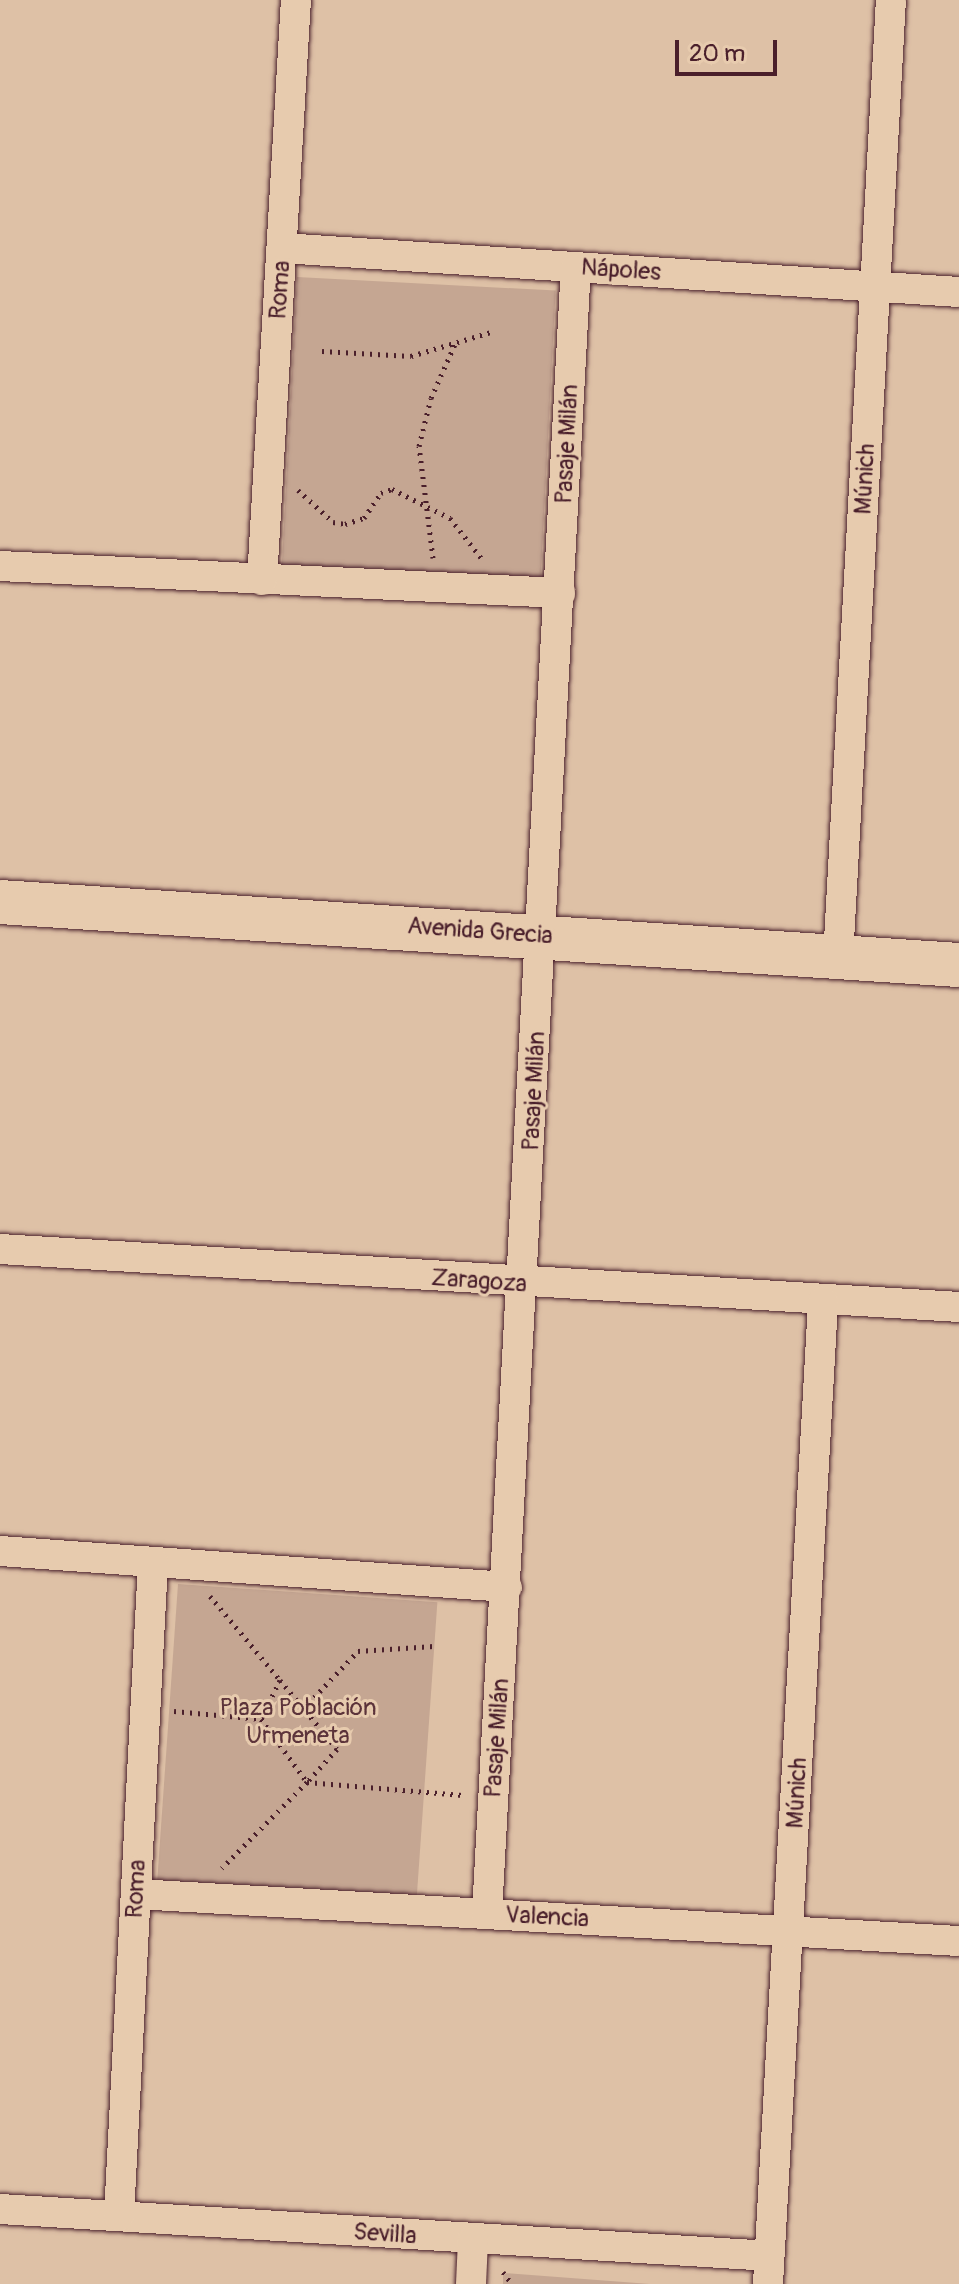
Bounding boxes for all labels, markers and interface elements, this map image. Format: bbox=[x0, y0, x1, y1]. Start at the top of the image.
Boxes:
scale bar bbox=[679, 24, 781, 74]
text: 20 m bbox=[689, 39, 745, 68]
street label: Nápoles bbox=[580, 253, 662, 287]
street label: Roma bbox=[264, 260, 296, 320]
street label: Pasaje Milán bbox=[549, 383, 585, 505]
street label: Múnich bbox=[849, 443, 881, 515]
street label: Avenida Grecia bbox=[406, 912, 554, 950]
street label: Pasaje Milán bbox=[516, 1030, 552, 1152]
street label: Zaragoza bbox=[430, 1263, 528, 1299]
street label: Pasaje Milán bbox=[478, 1677, 516, 1799]
park label: Plaza Población Urmeneta bbox=[220, 1694, 376, 1750]
street label: Múnich bbox=[781, 1757, 813, 1829]
street label: Roma bbox=[120, 1859, 152, 1919]
street label: Valencia bbox=[504, 1900, 590, 1934]
street label: Sevilla bbox=[352, 2217, 418, 2251]

